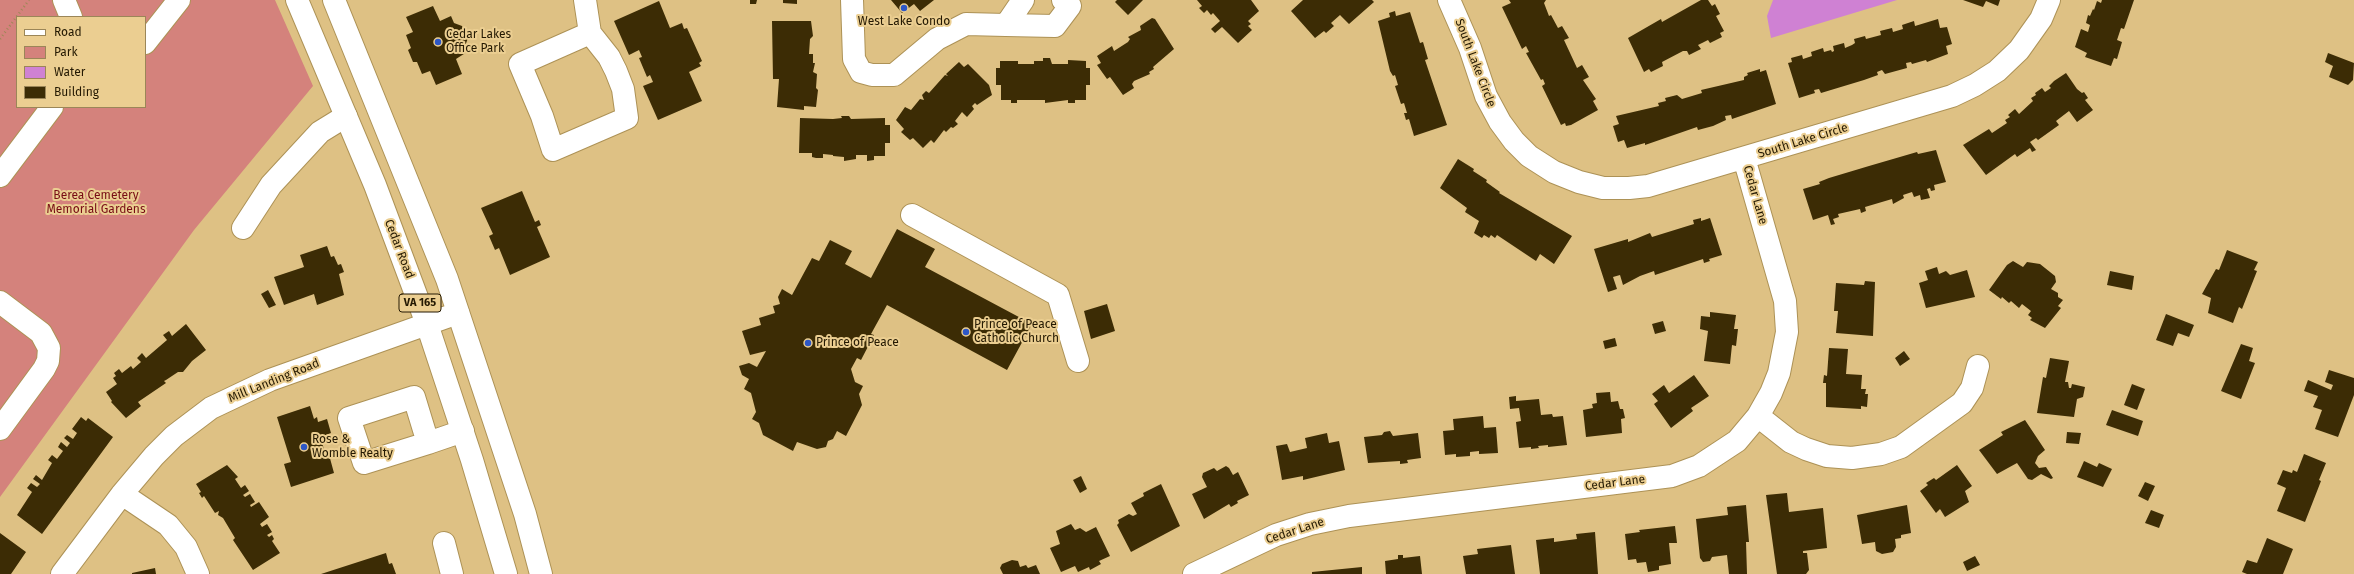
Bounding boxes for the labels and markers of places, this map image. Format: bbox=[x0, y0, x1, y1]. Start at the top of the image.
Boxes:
marker: West Lake Condo bbox=[899, 3, 909, 13]
place label: West Lake Condo bbox=[858, 15, 950, 29]
place label: Cedar Lakes Office Park bbox=[446, 28, 511, 56]
marker: Cedar Lakes Office Park bbox=[433, 37, 443, 47]
place label: Prince of Peace Catholic Church bbox=[974, 318, 1059, 346]
marker: Prince of Peace Catholic Church bbox=[961, 327, 971, 337]
place label: Prince of Peace bbox=[816, 336, 899, 350]
marker: Prince of Peace bbox=[803, 338, 813, 348]
place label: Rose & Womble Realty bbox=[312, 433, 393, 461]
marker: Rose & Womble Realty bbox=[299, 442, 309, 452]

